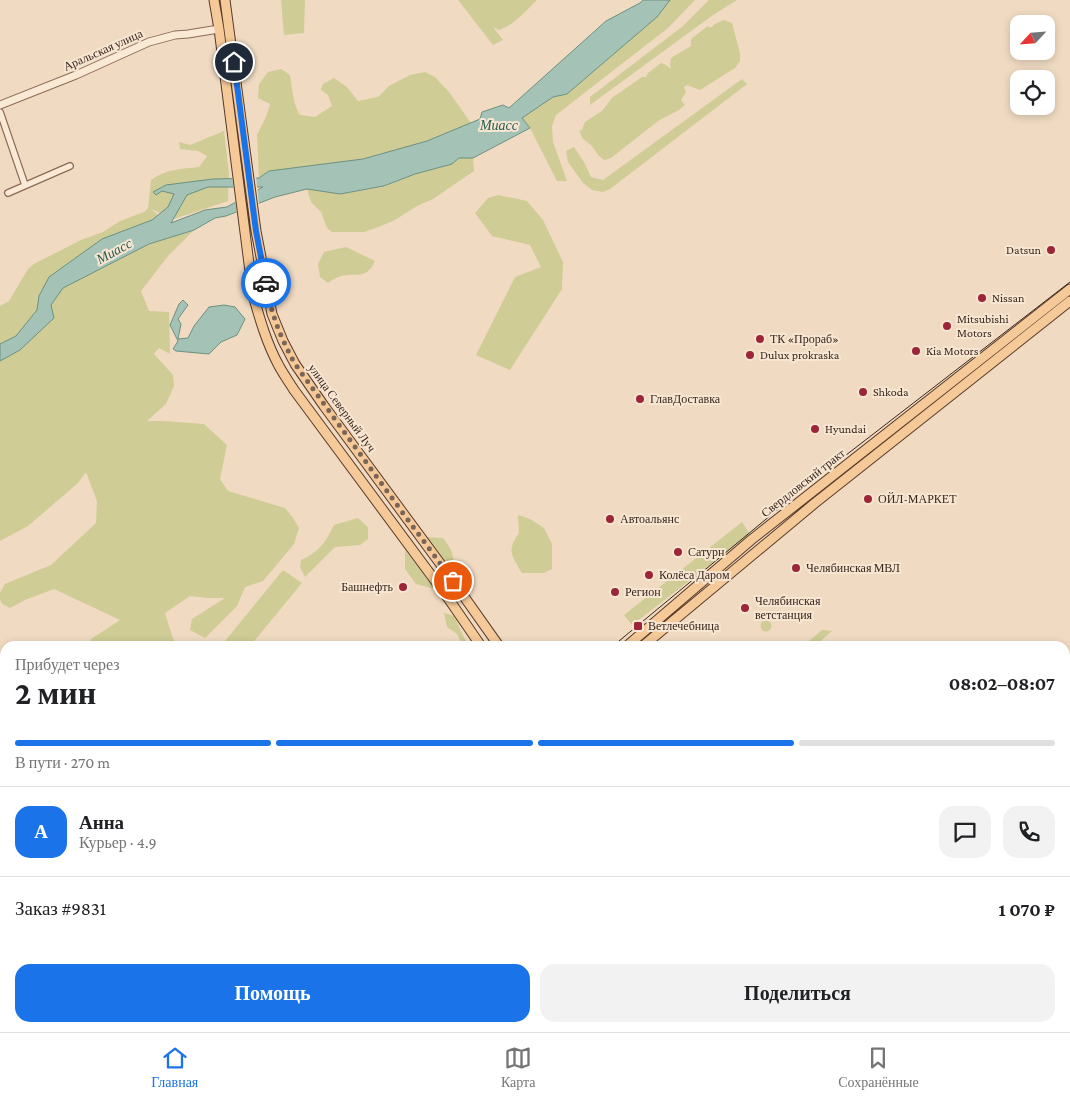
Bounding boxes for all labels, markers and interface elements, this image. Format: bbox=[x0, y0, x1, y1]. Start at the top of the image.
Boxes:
north arrow bbox=[1010, 15, 1055, 60]
map controls bbox=[1010, 15, 1055, 115]
street label: Аральская улица bbox=[61, 26, 145, 74]
pin bbox=[213, 41, 255, 83]
icon: home bbox=[220, 48, 248, 76]
button: locate bbox=[1010, 70, 1055, 115]
water label: Миасс bbox=[479, 117, 519, 133]
water label: Миасс bbox=[93, 234, 135, 268]
place label: Datsun bbox=[1006, 243, 1042, 257]
marker: Datsun bbox=[1045, 244, 1057, 256]
courier bbox=[241, 258, 291, 308]
icon: car bbox=[252, 269, 280, 297]
place label: Nissan bbox=[992, 291, 1025, 305]
marker: Nissan bbox=[976, 292, 988, 304]
place label: Mitsubishi Motors bbox=[957, 312, 1009, 340]
marker: Mitsubishi Motors bbox=[941, 320, 953, 332]
place label: ТК «Прораб» bbox=[770, 332, 839, 346]
marker: ТК «Прораб» bbox=[754, 333, 766, 345]
place label: Kia Motors bbox=[926, 344, 979, 358]
marker: Kia Motors bbox=[910, 345, 922, 357]
place label: Dulux prokraska bbox=[760, 348, 840, 362]
marker: Dulux prokraska bbox=[744, 349, 756, 361]
street label: улица Северный Луч bbox=[305, 361, 379, 455]
place label: Shkoda bbox=[873, 385, 909, 399]
marker: Shkoda bbox=[857, 386, 869, 398]
place label: ГлавДоставка bbox=[650, 392, 721, 406]
marker: ГлавДоставка bbox=[634, 393, 646, 405]
place label: Hyundai bbox=[825, 422, 866, 436]
marker: Hyundai bbox=[809, 423, 821, 435]
street label: Свердловский тракт bbox=[758, 446, 848, 520]
place label: ОЙЛ-МАРКЕТ bbox=[878, 492, 957, 506]
marker: ОЙЛ-МАРКЕТ bbox=[862, 493, 874, 505]
place label: Автоальянс bbox=[620, 512, 679, 526]
marker: Автоальянс bbox=[604, 513, 616, 525]
place label: Сатурн bbox=[688, 545, 725, 559]
marker: Сатурн bbox=[672, 546, 684, 558]
pin bbox=[432, 560, 474, 602]
place label: Челябинская МВЛ bbox=[806, 561, 900, 575]
marker: Челябинская МВЛ bbox=[790, 562, 802, 574]
icon: bag bbox=[439, 567, 467, 595]
place label: Колёса Даром bbox=[659, 568, 730, 582]
marker: Колёса Даром bbox=[643, 569, 655, 581]
place label: Башнефть bbox=[341, 580, 394, 594]
marker: Башнефть bbox=[397, 581, 409, 593]
place label: Регион bbox=[625, 585, 661, 599]
marker: Регион bbox=[609, 586, 621, 598]
place label: Челябинская ветстанция bbox=[755, 594, 821, 622]
marker: Челябинская ветстанция bbox=[739, 602, 751, 614]
place label: Ветлечебница bbox=[648, 619, 720, 633]
marker: Ветлечебница bbox=[632, 620, 644, 632]
text: Прибудет через bbox=[15, 656, 120, 673]
text: 08:02–08:07 bbox=[949, 673, 1055, 694]
text: 2 мин bbox=[15, 675, 96, 711]
text: В пути · 270 m bbox=[15, 754, 110, 771]
button: chat bbox=[939, 806, 991, 858]
button: phone bbox=[1003, 806, 1055, 858]
text: Анна bbox=[79, 812, 124, 833]
text: А bbox=[34, 821, 48, 842]
text: Курьер · 4.9 bbox=[79, 834, 157, 851]
text: Заказ #9831 bbox=[15, 898, 106, 919]
text: 1 070 ₽ bbox=[999, 899, 1055, 920]
button: Помощь bbox=[15, 964, 530, 1022]
button: Поделиться bbox=[540, 964, 1055, 1022]
tab: Главная bbox=[151, 1044, 198, 1091]
tab: Карта bbox=[501, 1044, 536, 1091]
tab: Сохранённые bbox=[838, 1044, 919, 1091]

